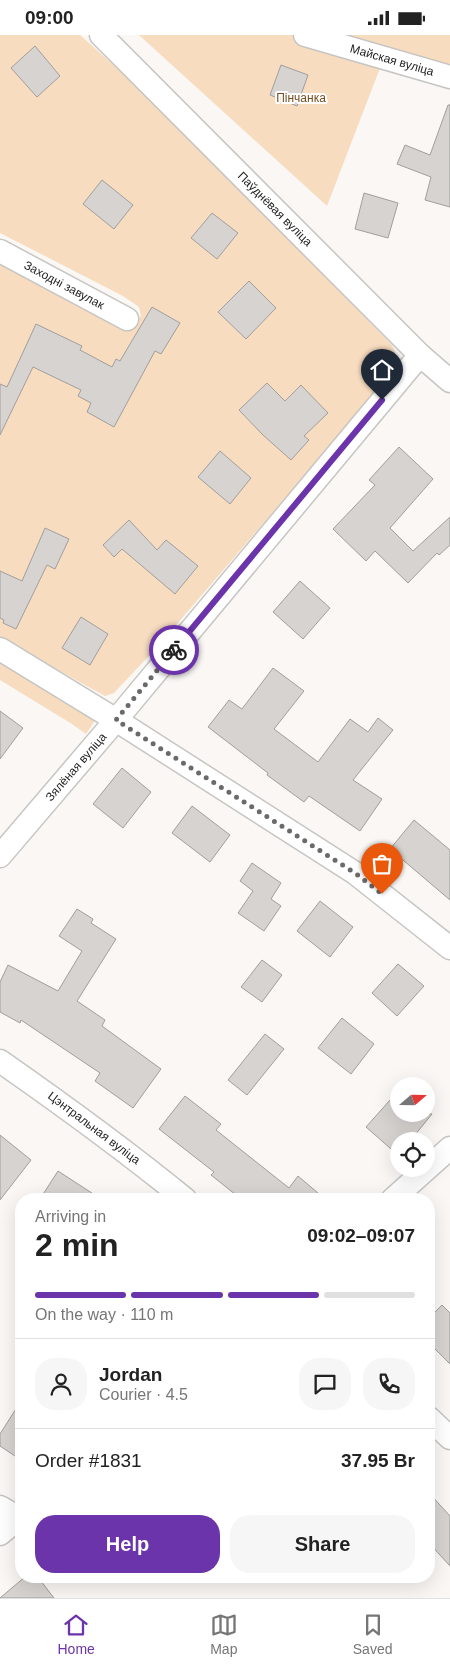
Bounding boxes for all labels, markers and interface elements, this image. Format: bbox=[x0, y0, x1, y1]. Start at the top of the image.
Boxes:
text: 09:00 bbox=[25, 7, 74, 28]
street label: Майская вуліца bbox=[348, 41, 436, 79]
park label: Пінчанка bbox=[276, 91, 326, 105]
street label: Паўднёвая вуліца bbox=[235, 169, 315, 249]
street label: Заходні завулак bbox=[22, 258, 107, 312]
pin bbox=[361, 349, 403, 400]
icon: home bbox=[368, 356, 396, 384]
courier bbox=[149, 625, 199, 675]
icon: bike bbox=[160, 636, 188, 664]
street label: Зялёная вуліца bbox=[43, 730, 110, 804]
pin bbox=[361, 843, 403, 894]
icon: bag bbox=[368, 850, 396, 878]
north arrow bbox=[390, 1077, 435, 1123]
map controls bbox=[390, 1077, 435, 1177]
street label: Цэнтральная вуліца bbox=[45, 1089, 143, 1167]
button: locate bbox=[390, 1132, 435, 1177]
text: Arriving in bbox=[35, 1208, 106, 1225]
text: 09:02–09:07 bbox=[307, 1225, 415, 1246]
text: 2 min bbox=[35, 1227, 119, 1263]
text: On the way · 110 m bbox=[35, 1306, 173, 1323]
button: person bbox=[35, 1358, 87, 1410]
button: chat bbox=[299, 1358, 351, 1410]
button: phone bbox=[363, 1358, 415, 1410]
text: Jordan bbox=[99, 1364, 162, 1385]
text: Courier · 4.5 bbox=[99, 1386, 188, 1403]
text: Order #1831 bbox=[35, 1450, 142, 1471]
text: 37.95 Br bbox=[341, 1450, 415, 1471]
button: Help bbox=[35, 1515, 220, 1573]
button: Share bbox=[230, 1515, 415, 1573]
tab: Home bbox=[57, 1611, 95, 1657]
tab: Map bbox=[210, 1611, 238, 1657]
tab: Saved bbox=[353, 1611, 392, 1657]

